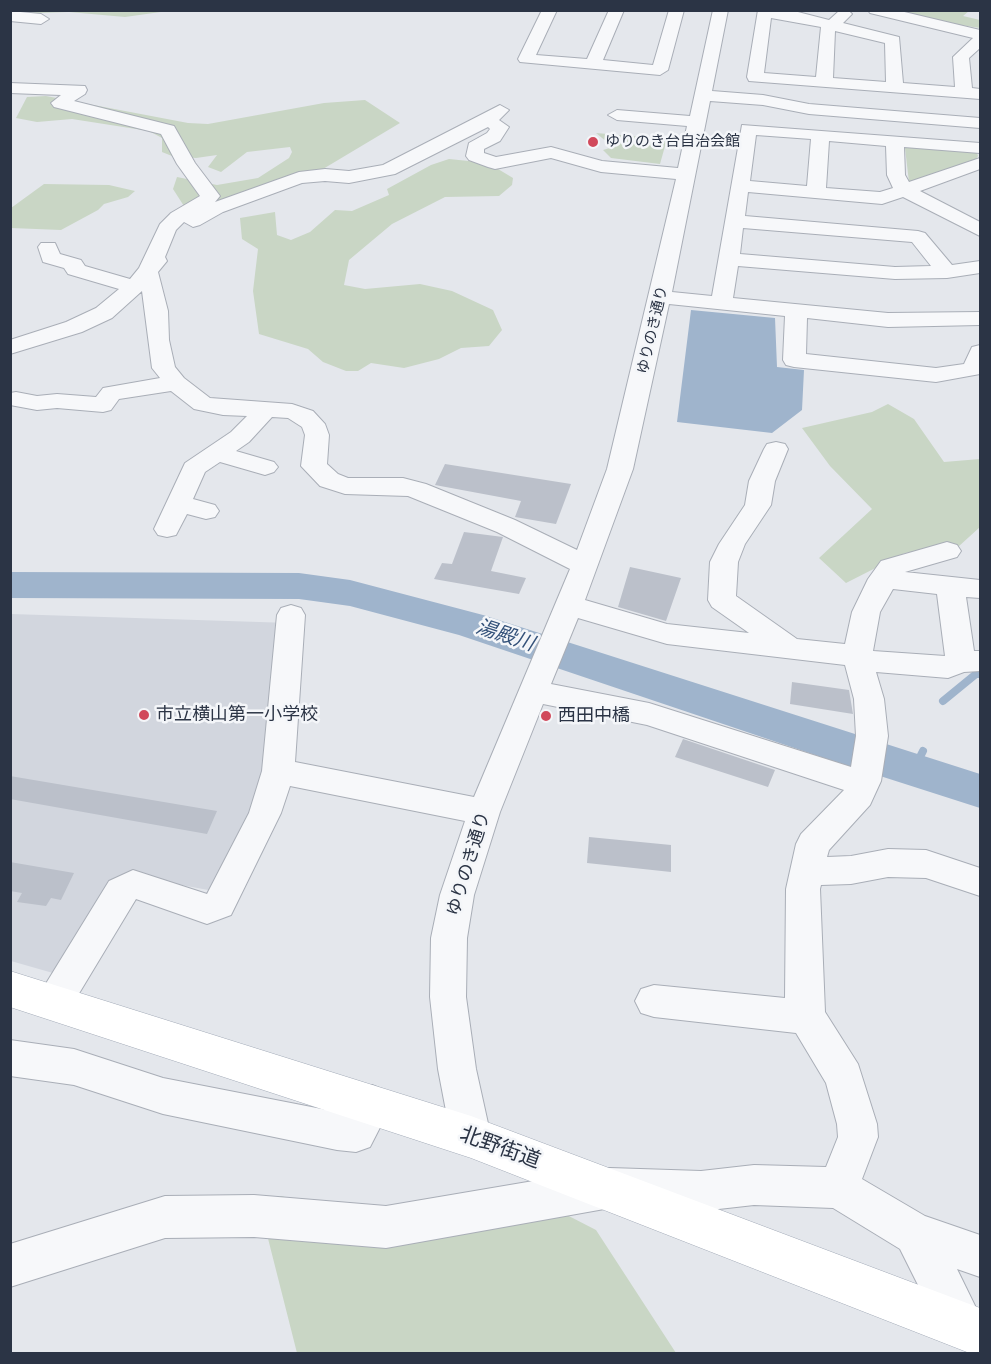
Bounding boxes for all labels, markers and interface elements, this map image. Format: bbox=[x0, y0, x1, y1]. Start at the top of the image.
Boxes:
place label: ゆりのき台自治会館 bbox=[605, 133, 740, 151]
marker: ゆりのき台自治会館 bbox=[586, 135, 600, 149]
street label: ゆりのき通り bbox=[634, 284, 672, 376]
water label: 湯殿川 bbox=[473, 615, 537, 657]
place label: 市立横山第一小学校 bbox=[156, 704, 318, 726]
place label: 西田中橋 bbox=[558, 705, 630, 727]
marker: 市立横山第一小学校 bbox=[137, 708, 151, 722]
marker: 西田中橋 bbox=[539, 709, 553, 723]
street label: ゆりのき通り bbox=[443, 809, 495, 919]
street label: 北野街道 bbox=[456, 1122, 544, 1174]

